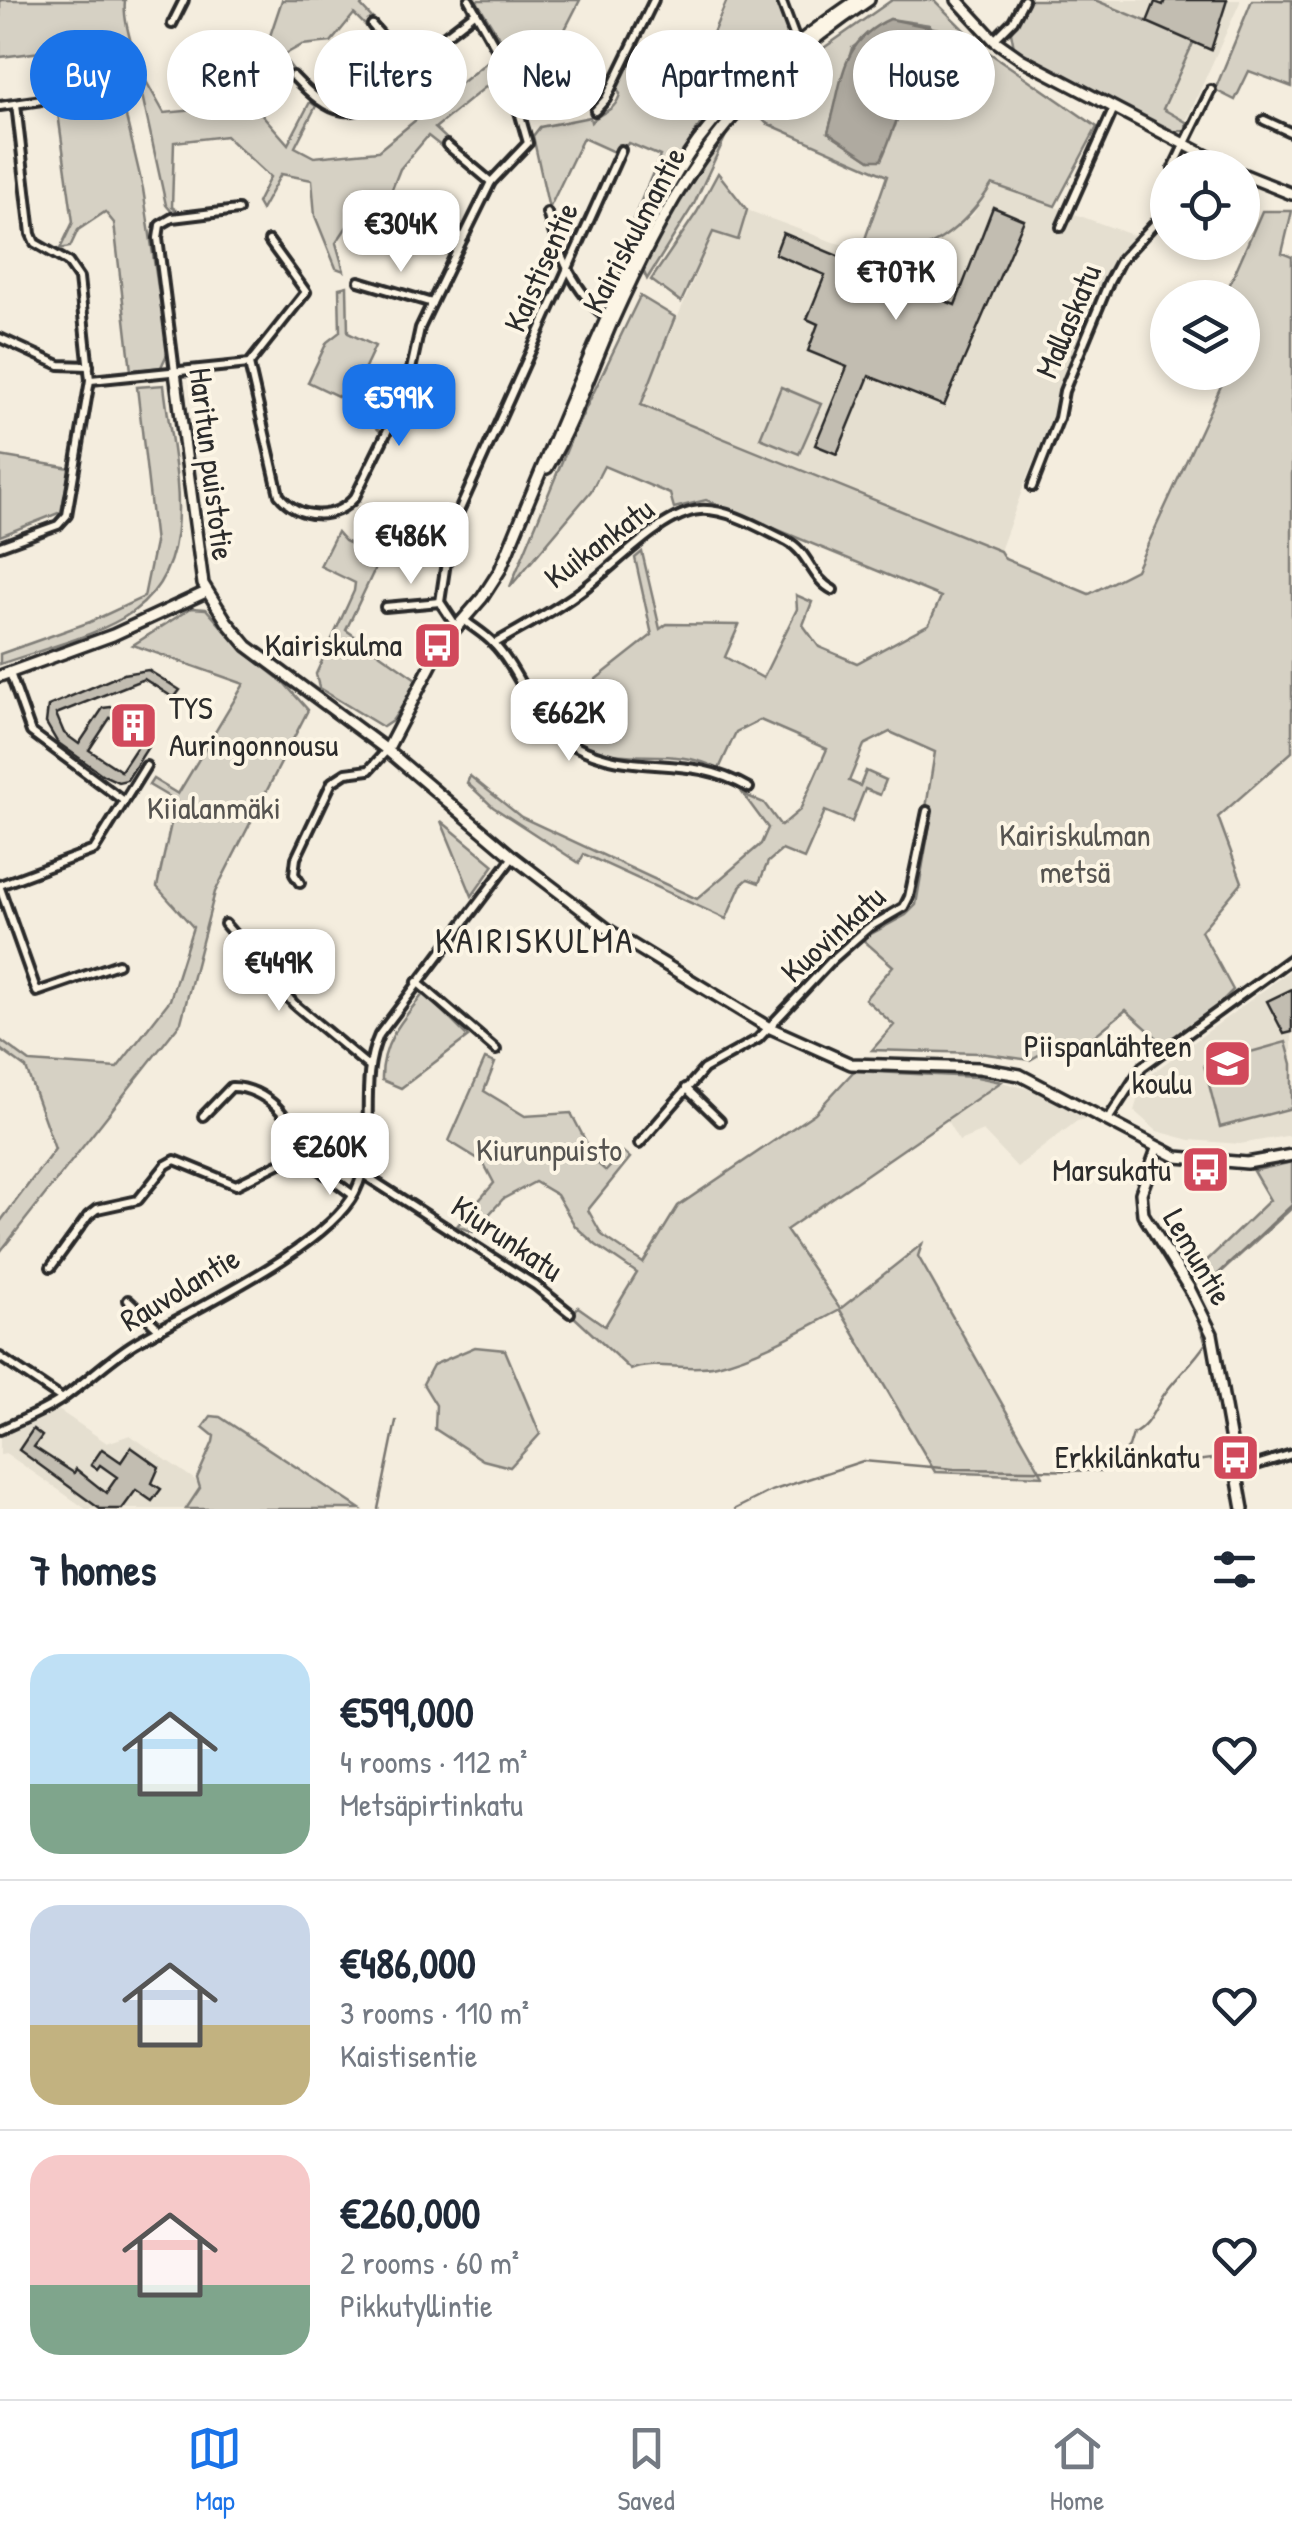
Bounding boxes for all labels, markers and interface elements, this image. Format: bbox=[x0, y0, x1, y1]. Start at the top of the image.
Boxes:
chip: Buy bbox=[30, 30, 147, 120]
chip: Rent bbox=[167, 30, 294, 120]
chip: Filters bbox=[314, 30, 467, 120]
chip: New bbox=[487, 30, 606, 120]
chip: Apartment bbox=[626, 30, 833, 120]
chip: House bbox=[853, 30, 995, 120]
street label: Kairiskulmantie bbox=[572, 139, 696, 320]
map controls bbox=[1150, 150, 1260, 390]
button: locate bbox=[1150, 150, 1260, 260]
pin: €304K bbox=[331, 190, 471, 275]
street label: Kaistisentie bbox=[493, 195, 588, 338]
text: €304K bbox=[365, 201, 437, 244]
pin: €707K bbox=[826, 238, 966, 323]
text: €707K bbox=[857, 249, 935, 292]
street label: Mallaskatu bbox=[1024, 257, 1111, 384]
button: layers bbox=[1150, 280, 1260, 390]
pin: €599K bbox=[329, 364, 469, 449]
street label: Haritun puistotie bbox=[179, 365, 246, 563]
text: €599K bbox=[364, 375, 434, 418]
street label: Kuikankatu bbox=[535, 487, 662, 598]
pin: €486K bbox=[341, 502, 481, 587]
text: €486K bbox=[376, 513, 446, 556]
bus stop icon: Kairiskulma bbox=[411, 619, 463, 671]
place label: Kairiskulma bbox=[265, 623, 402, 666]
pin: €662K bbox=[499, 679, 639, 764]
place label: TYS Auringonnousu bbox=[169, 686, 338, 766]
text: €662K bbox=[533, 690, 605, 733]
building icon: TYS Auringonnousu bbox=[108, 700, 160, 752]
park label: Kiialanmäki bbox=[147, 786, 281, 829]
park label: Kairiskulman metsä bbox=[999, 813, 1151, 893]
street label: Kuovinkatu bbox=[771, 875, 894, 992]
district label: KAIRISKULMA bbox=[435, 917, 635, 964]
pin: €449K bbox=[209, 929, 349, 1014]
text: €449K bbox=[245, 940, 313, 983]
place label: Piispanlähteen koulu bbox=[1024, 1024, 1192, 1104]
school or university icon: Piispanlähteen koulu bbox=[1201, 1038, 1253, 1090]
pin: €260K bbox=[260, 1113, 400, 1198]
text: €260K bbox=[293, 1124, 367, 1167]
park label: Kiurunpuisto bbox=[476, 1128, 622, 1171]
bus stop icon: Marsukatu bbox=[1180, 1144, 1232, 1196]
place label: Marsukatu bbox=[1052, 1148, 1171, 1191]
street label: Kiurunkatu bbox=[443, 1185, 572, 1291]
street label: Lemuntie bbox=[1154, 1201, 1243, 1313]
street label: Rauvolantie bbox=[112, 1236, 248, 1341]
bus stop icon: Erkkilänkatu bbox=[1209, 1431, 1261, 1483]
place label: Erkkilänkatu bbox=[1055, 1435, 1200, 1478]
text: 7 homes bbox=[30, 1541, 156, 1598]
icon: filters bbox=[1207, 1542, 1262, 1597]
text: €599,000 bbox=[340, 1683, 474, 1740]
icon: home bbox=[110, 1694, 230, 1814]
icon: heart bbox=[1207, 1727, 1262, 1782]
text: 4 rooms · 112 m² bbox=[340, 1740, 527, 1783]
text: Metsäpirtinkatu bbox=[340, 1783, 523, 1826]
text: €486,000 bbox=[340, 1934, 476, 1991]
icon: home bbox=[110, 1945, 230, 2065]
icon: heart bbox=[1207, 1978, 1262, 2033]
text: 3 rooms · 110 m² bbox=[340, 1991, 529, 2034]
text: Kaistisentie bbox=[340, 2034, 477, 2077]
text: €260,000 bbox=[340, 2184, 480, 2241]
icon: home bbox=[110, 2195, 230, 2315]
icon: heart bbox=[1207, 2228, 1262, 2283]
text: 2 rooms · 60 m² bbox=[340, 2241, 519, 2284]
text: Pikkutyllintie bbox=[340, 2284, 493, 2327]
tab: Map bbox=[187, 2421, 242, 2519]
tab: Saved bbox=[617, 2421, 675, 2519]
tab: Home bbox=[1050, 2421, 1105, 2519]

